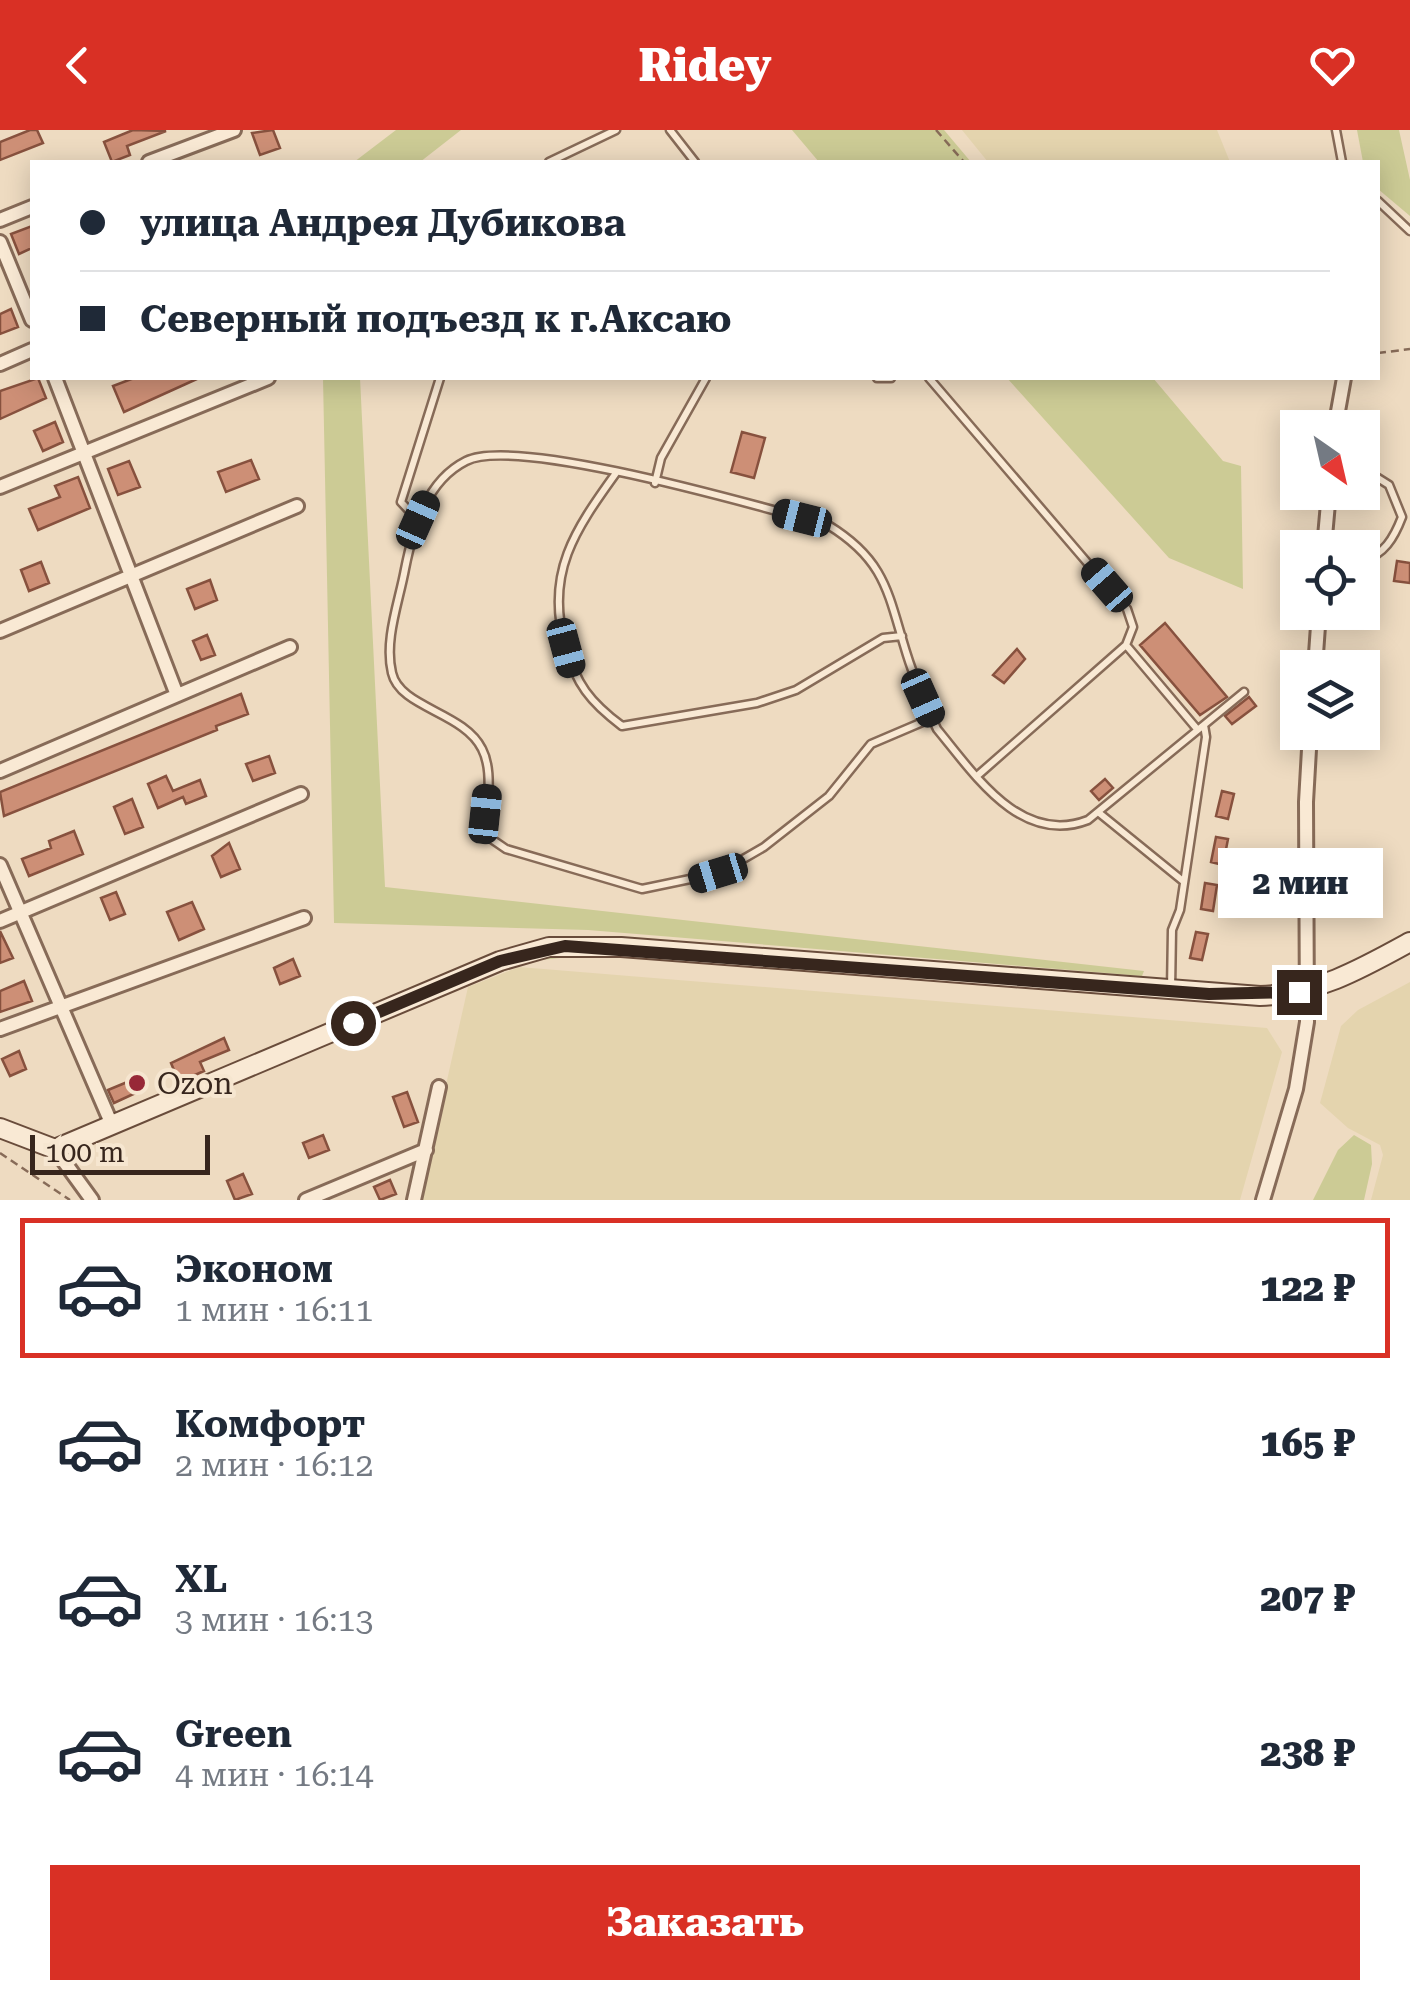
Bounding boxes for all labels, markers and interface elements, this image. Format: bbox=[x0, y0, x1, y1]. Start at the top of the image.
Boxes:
icon: back bbox=[50, 38, 105, 93]
icon: heart bbox=[1305, 38, 1360, 93]
text: Ridey bbox=[638, 39, 772, 92]
text: улица Андрея Дубикова bbox=[140, 201, 626, 245]
text: Северный подъезд к г.Аксаю bbox=[140, 297, 732, 341]
north arrow bbox=[1280, 410, 1380, 510]
map controls bbox=[1280, 410, 1380, 750]
car bbox=[392, 486, 444, 554]
car bbox=[769, 496, 835, 540]
button: locate bbox=[1280, 530, 1380, 630]
car bbox=[1076, 553, 1138, 617]
car bbox=[544, 615, 588, 681]
button: layers bbox=[1280, 650, 1380, 750]
car bbox=[897, 664, 949, 732]
car bbox=[467, 783, 503, 845]
callout: 2 мин bbox=[1216, 847, 1382, 917]
car bbox=[685, 850, 751, 896]
text: 2 мин bbox=[1252, 864, 1349, 902]
route end bbox=[1277, 970, 1322, 1015]
route start bbox=[331, 1001, 376, 1046]
place label: Ozon bbox=[157, 1066, 233, 1101]
marker: Ozon bbox=[126, 1072, 148, 1094]
scale bar bbox=[30, 1130, 210, 1174]
text: 100 m bbox=[45, 1136, 125, 1169]
icon: car bbox=[55, 1243, 145, 1333]
text: Эконом bbox=[175, 1247, 333, 1291]
text: 122 ₽ bbox=[1260, 1266, 1355, 1310]
text: 1 мин · 16:11 bbox=[175, 1291, 373, 1329]
icon: car bbox=[55, 1398, 145, 1488]
text: Комфорт bbox=[175, 1402, 365, 1446]
text: 165 ₽ bbox=[1260, 1421, 1355, 1465]
text: 2 мин · 16:12 bbox=[175, 1446, 373, 1484]
icon: car bbox=[55, 1553, 145, 1643]
text: XL bbox=[175, 1557, 227, 1601]
text: 207 ₽ bbox=[1260, 1576, 1355, 1620]
text: 3 мин · 16:13 bbox=[175, 1601, 373, 1639]
icon: car bbox=[55, 1708, 145, 1798]
text: Green bbox=[175, 1712, 292, 1756]
text: 238 ₽ bbox=[1260, 1731, 1355, 1775]
text: 4 мин · 16:14 bbox=[175, 1756, 373, 1794]
button: Заказать bbox=[50, 1865, 1360, 1980]

